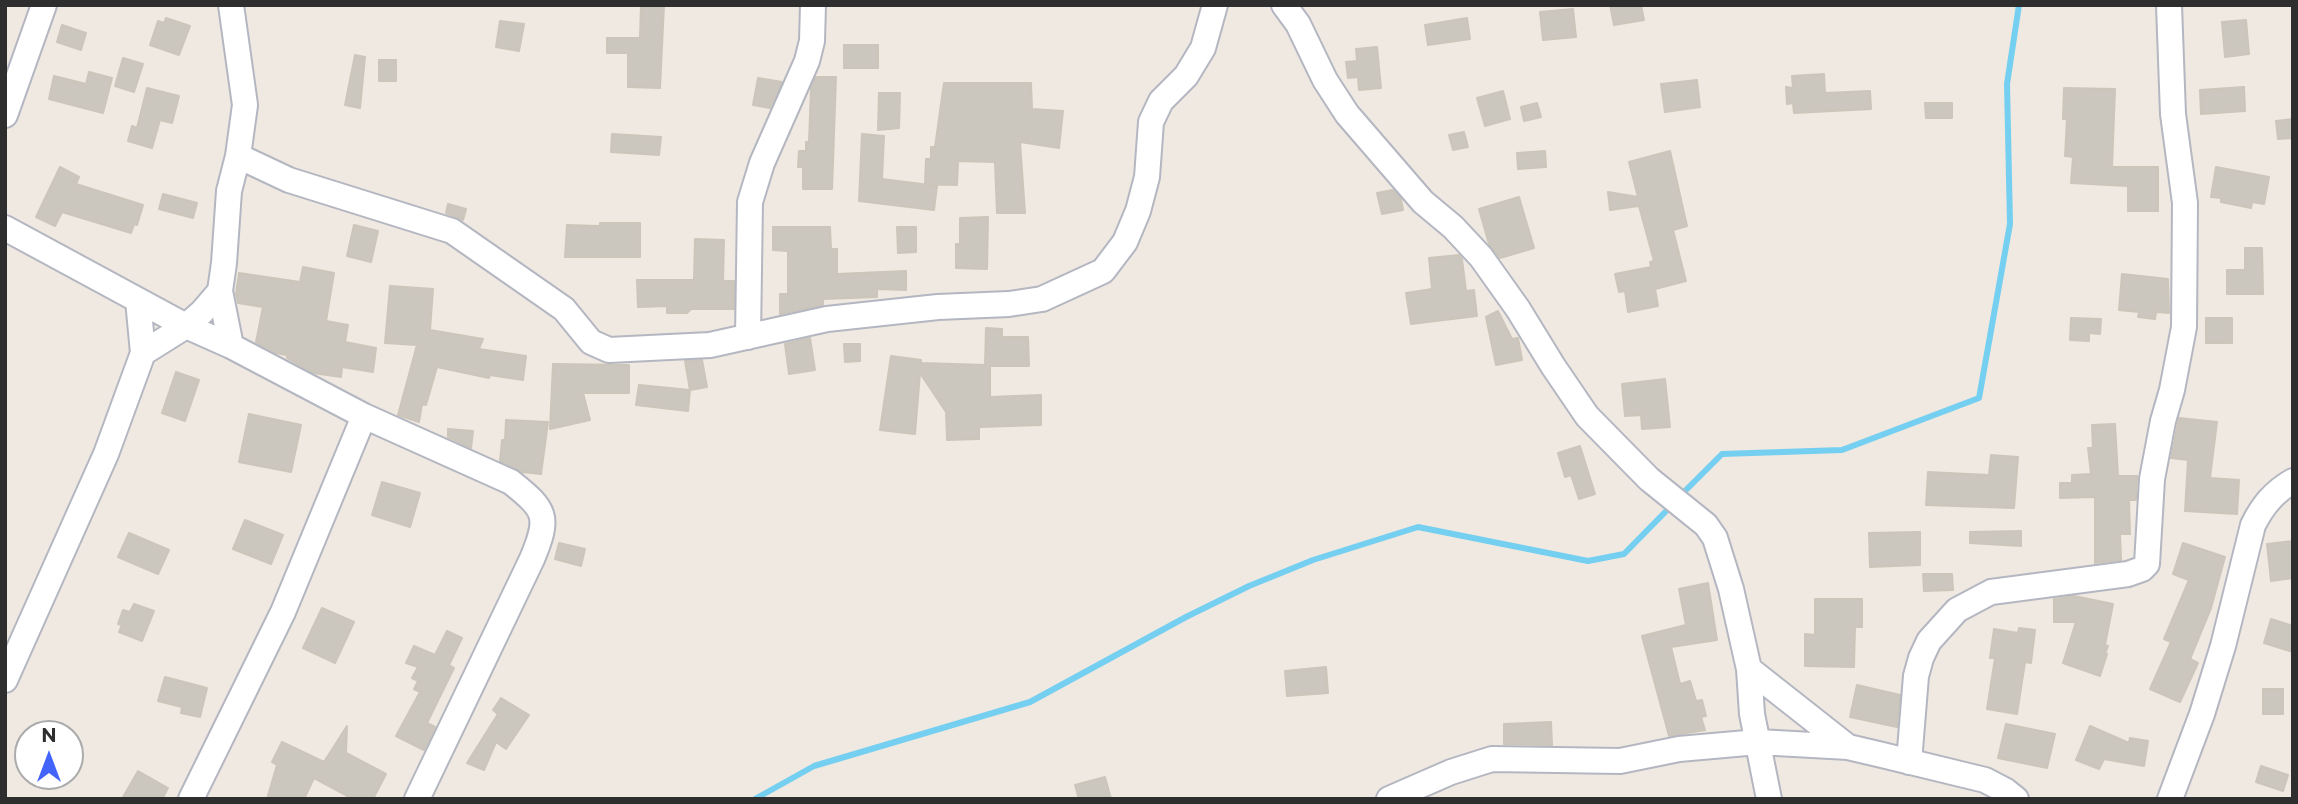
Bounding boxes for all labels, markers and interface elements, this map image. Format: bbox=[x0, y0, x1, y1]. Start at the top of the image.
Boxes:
north arrow bbox=[14, 720, 84, 790]
text: N bbox=[41, 724, 57, 747]

